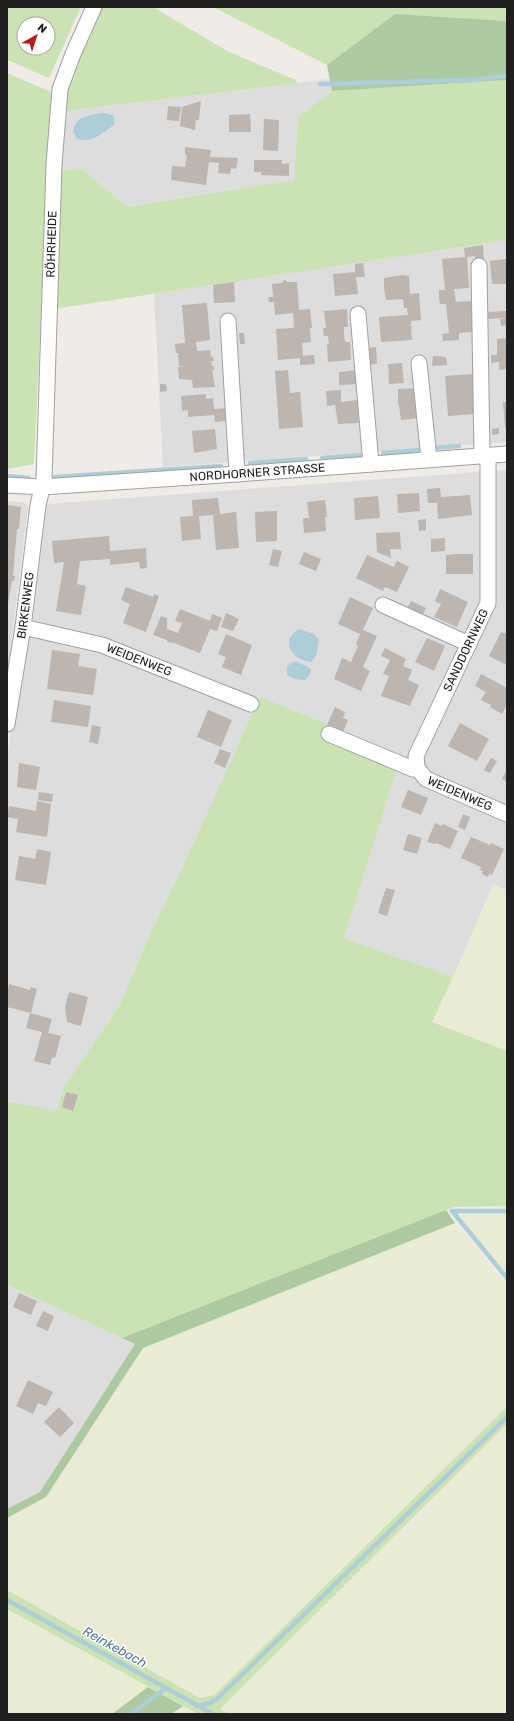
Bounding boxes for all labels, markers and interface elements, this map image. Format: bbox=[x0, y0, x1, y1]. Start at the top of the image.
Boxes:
north arrow bbox=[16, 16, 56, 56]
text: N bbox=[35, 21, 49, 36]
street label: RÖHRHEIDE bbox=[43, 210, 60, 278]
street label: NORDHORNER STRASSE bbox=[189, 460, 326, 484]
street label: BIRKENWEG bbox=[14, 571, 37, 640]
street label: SANDDORNWEG bbox=[440, 607, 491, 694]
street label: WEIDENWEG bbox=[104, 640, 174, 679]
street label: WEIDENWEG bbox=[425, 773, 494, 814]
water label: Reinkebach bbox=[80, 1623, 150, 1671]

